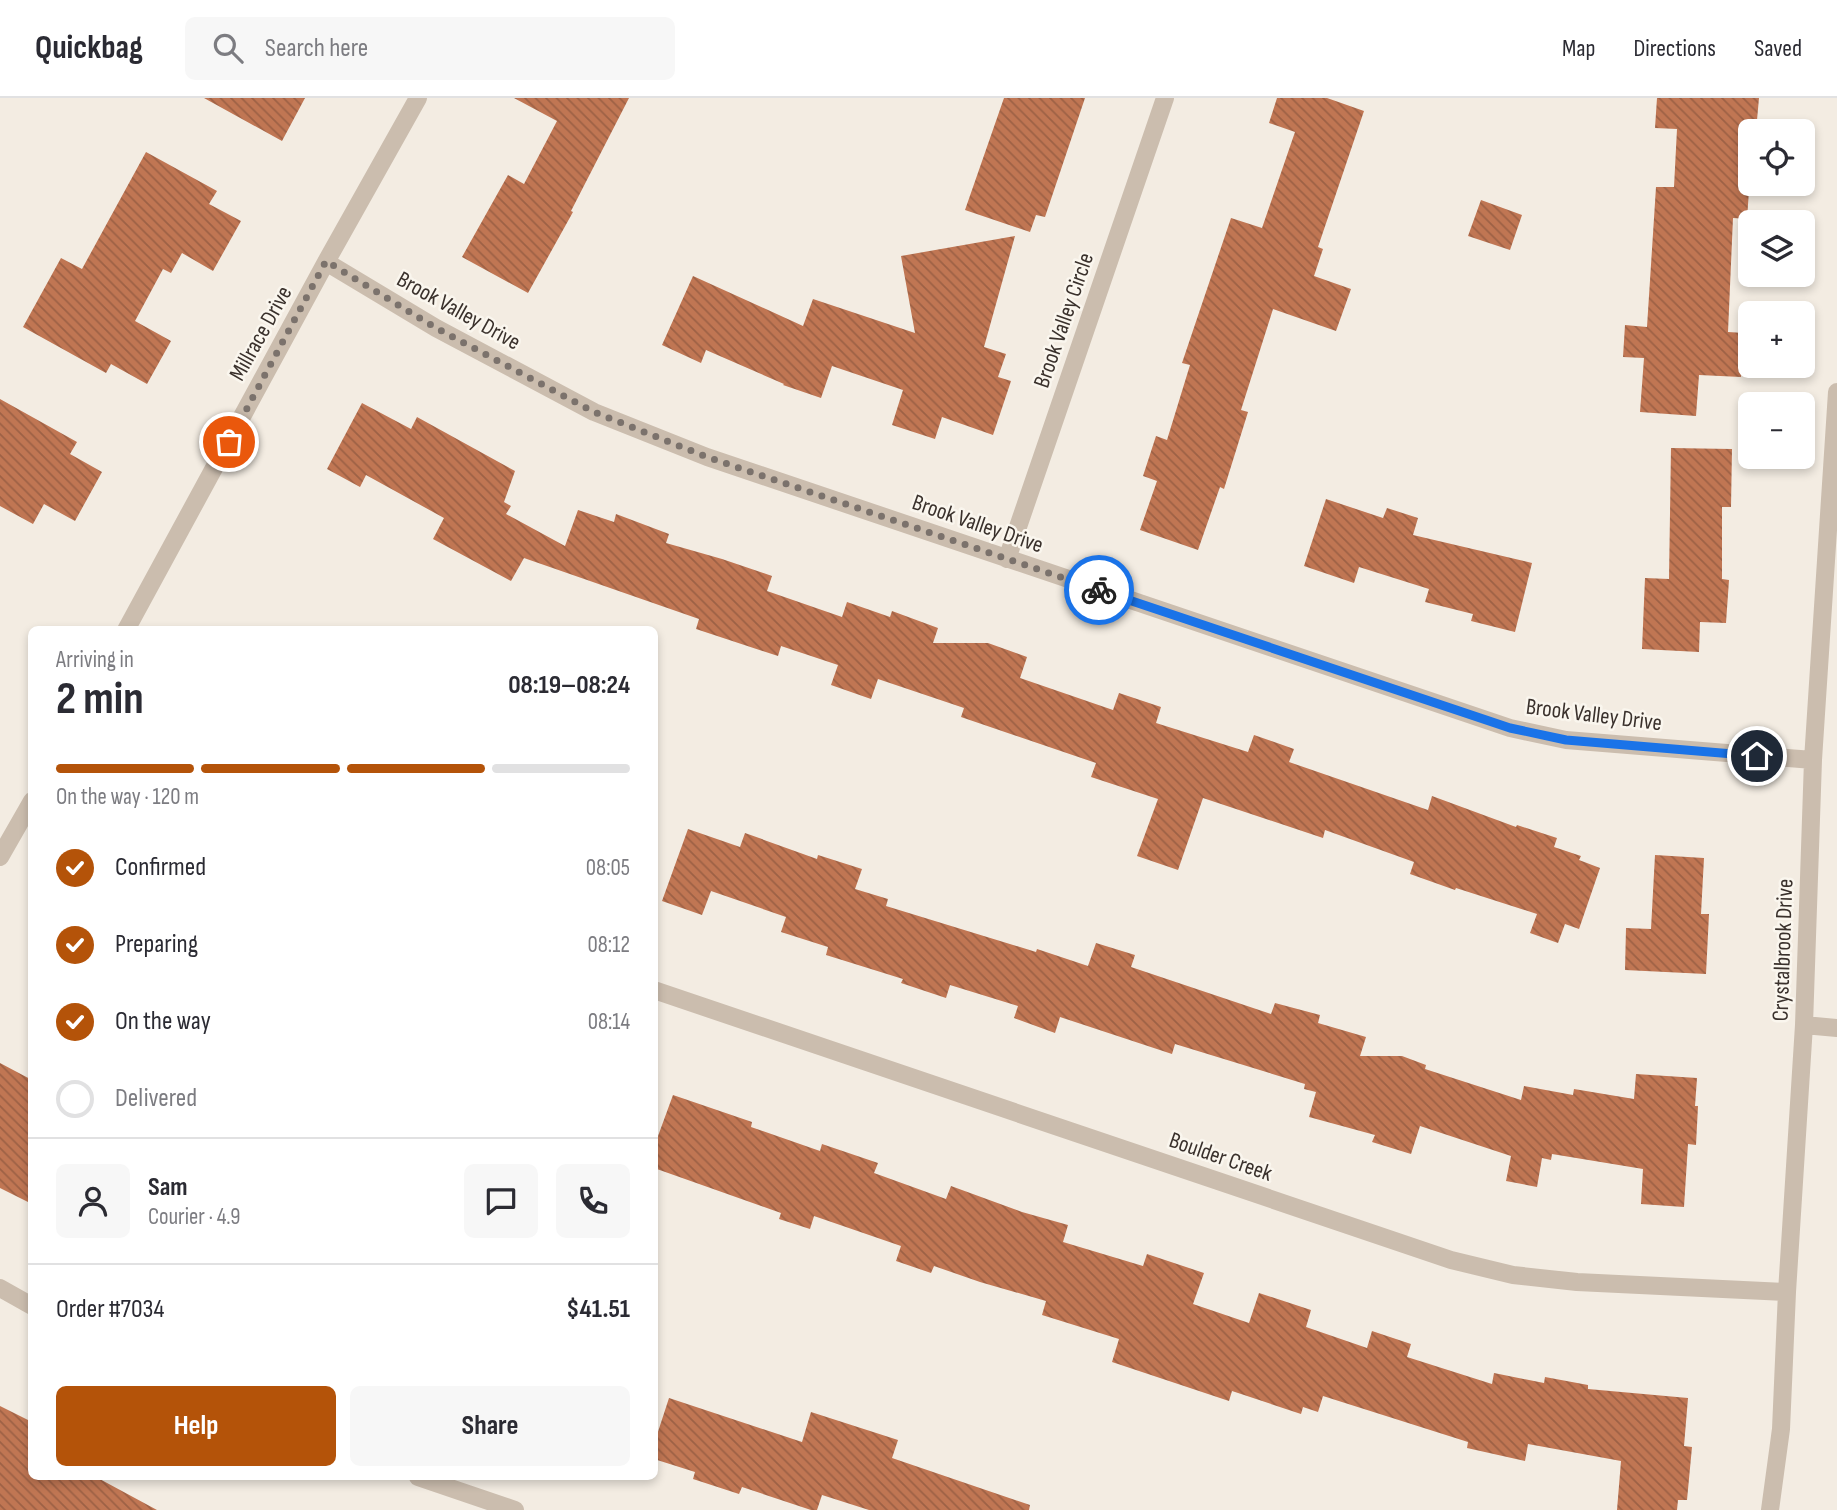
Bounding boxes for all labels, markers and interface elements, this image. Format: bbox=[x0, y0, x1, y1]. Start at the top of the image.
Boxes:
search box bbox=[185, 17, 675, 80]
text: Quickbag bbox=[35, 28, 143, 68]
icon: search bbox=[209, 29, 247, 67]
text: Search here bbox=[265, 33, 368, 64]
text: Map bbox=[1562, 34, 1595, 63]
text: Directions bbox=[1633, 34, 1716, 63]
text: Saved bbox=[1754, 34, 1802, 63]
map controls bbox=[1738, 119, 1815, 469]
button: locate bbox=[1738, 119, 1815, 196]
button: layers bbox=[1738, 210, 1815, 287]
street label: Brook Valley Circle bbox=[1028, 249, 1100, 392]
street label: Brook Valley Drive bbox=[392, 265, 525, 356]
street label: Millrace Drive bbox=[223, 281, 298, 386]
button: + bbox=[1738, 301, 1815, 378]
button: − bbox=[1738, 392, 1815, 469]
pin bbox=[199, 412, 259, 472]
icon: bag bbox=[210, 423, 248, 461]
street label: Brook Valley Drive bbox=[908, 488, 1047, 559]
courier bbox=[1064, 555, 1134, 625]
icon: bike bbox=[1080, 571, 1118, 609]
text: Arriving in bbox=[56, 646, 134, 674]
text: 08:19–08:24 bbox=[508, 670, 630, 701]
text: 2 min bbox=[56, 672, 144, 727]
street label: Brook Valley Drive bbox=[1524, 693, 1663, 737]
pin bbox=[1727, 726, 1787, 786]
icon: home bbox=[1738, 737, 1776, 775]
text: On the way · 120 m bbox=[56, 783, 199, 811]
icon: check bbox=[56, 849, 94, 887]
text: Confirmed bbox=[115, 852, 206, 883]
text: 08:05 bbox=[586, 854, 630, 882]
street label: Crystalbrook Drive bbox=[1767, 878, 1799, 1022]
icon: check bbox=[56, 926, 94, 964]
text: Preparing bbox=[115, 929, 198, 960]
text: 08:12 bbox=[588, 931, 630, 959]
icon: check bbox=[56, 1003, 94, 1041]
text: On the way bbox=[115, 1006, 211, 1037]
text: 08:14 bbox=[588, 1008, 630, 1036]
text: Delivered bbox=[115, 1083, 197, 1114]
street label: Boulder Creek bbox=[1165, 1126, 1276, 1188]
button: person bbox=[56, 1164, 130, 1238]
button: chat bbox=[464, 1164, 538, 1238]
button: phone bbox=[556, 1164, 630, 1238]
text: Sam bbox=[148, 1172, 188, 1203]
text: Courier · 4.9 bbox=[148, 1203, 240, 1231]
text: Order #7034 bbox=[56, 1294, 164, 1325]
text: $41.51 bbox=[566, 1294, 630, 1325]
button: Help bbox=[56, 1386, 336, 1466]
button: Share bbox=[350, 1386, 630, 1466]

